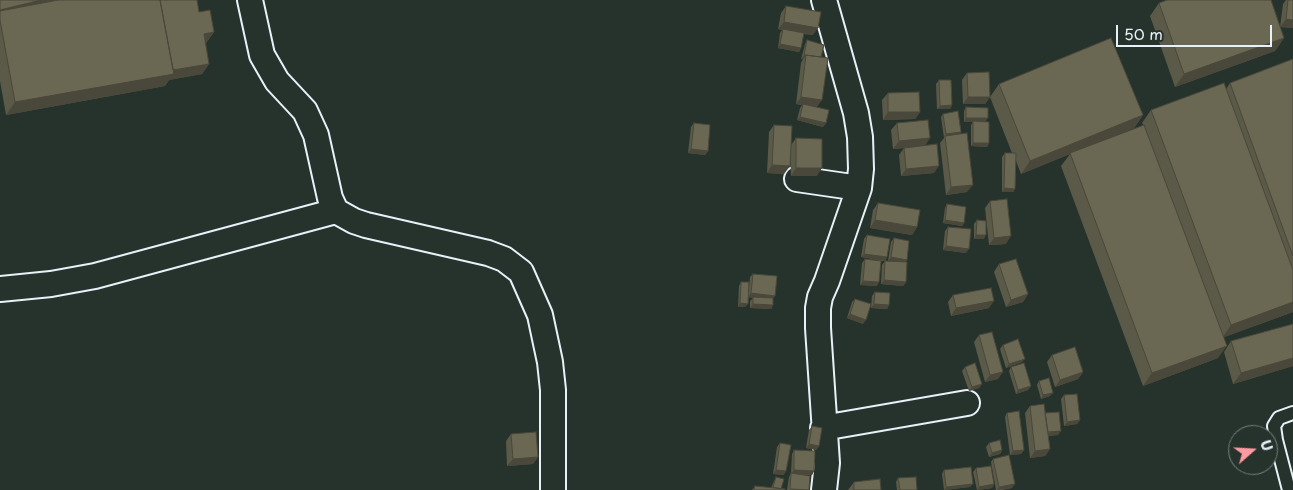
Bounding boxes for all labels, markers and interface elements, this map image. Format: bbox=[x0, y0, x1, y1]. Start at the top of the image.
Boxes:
scale bar bbox=[1118, 15, 1274, 47]
text: 50 m bbox=[1124, 22, 1163, 45]
north arrow bbox=[1228, 425, 1278, 475]
text: U bbox=[1255, 437, 1278, 454]

